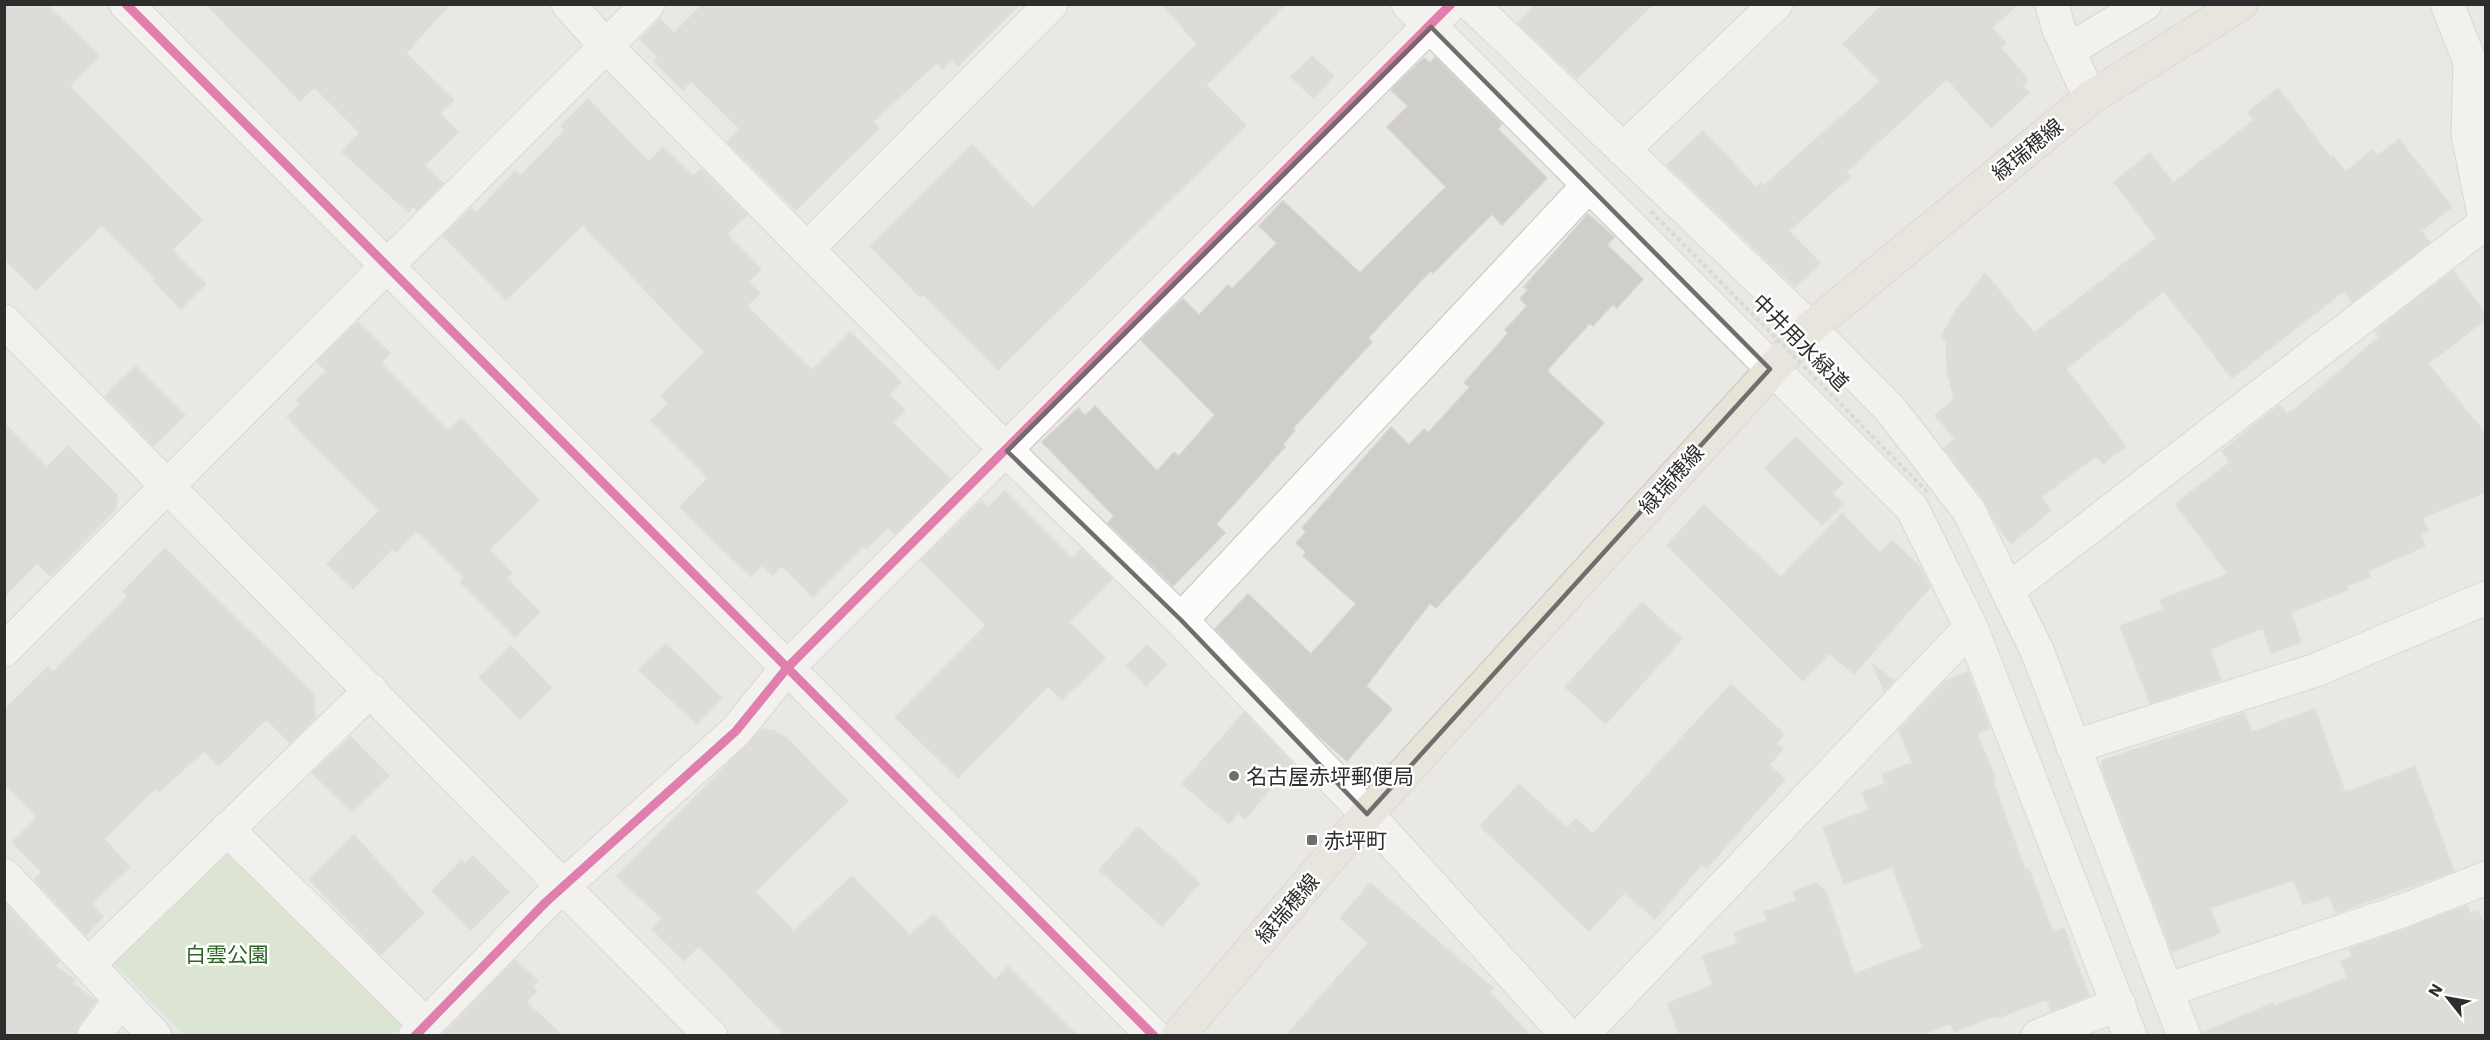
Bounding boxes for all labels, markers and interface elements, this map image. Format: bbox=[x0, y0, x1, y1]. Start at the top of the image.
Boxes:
street label: 緑瑞穂線 bbox=[1986, 112, 2068, 186]
street label: 中井用水緑道 bbox=[1747, 288, 1855, 396]
street label: 緑瑞穂線 bbox=[1632, 438, 1710, 520]
place label: 名古屋赤坪郵便局 bbox=[1246, 762, 1414, 790]
marker: 名古屋赤坪郵便局 bbox=[1227, 769, 1241, 783]
place label: 赤坪町 bbox=[1324, 826, 1387, 854]
marker: 赤坪町 bbox=[1305, 833, 1319, 847]
street label: 緑瑞穂線 bbox=[1249, 867, 1325, 949]
park label: 白雲公園 bbox=[185, 940, 269, 968]
north arrow bbox=[2418, 968, 2478, 1028]
text: N bbox=[2424, 980, 2447, 1000]

